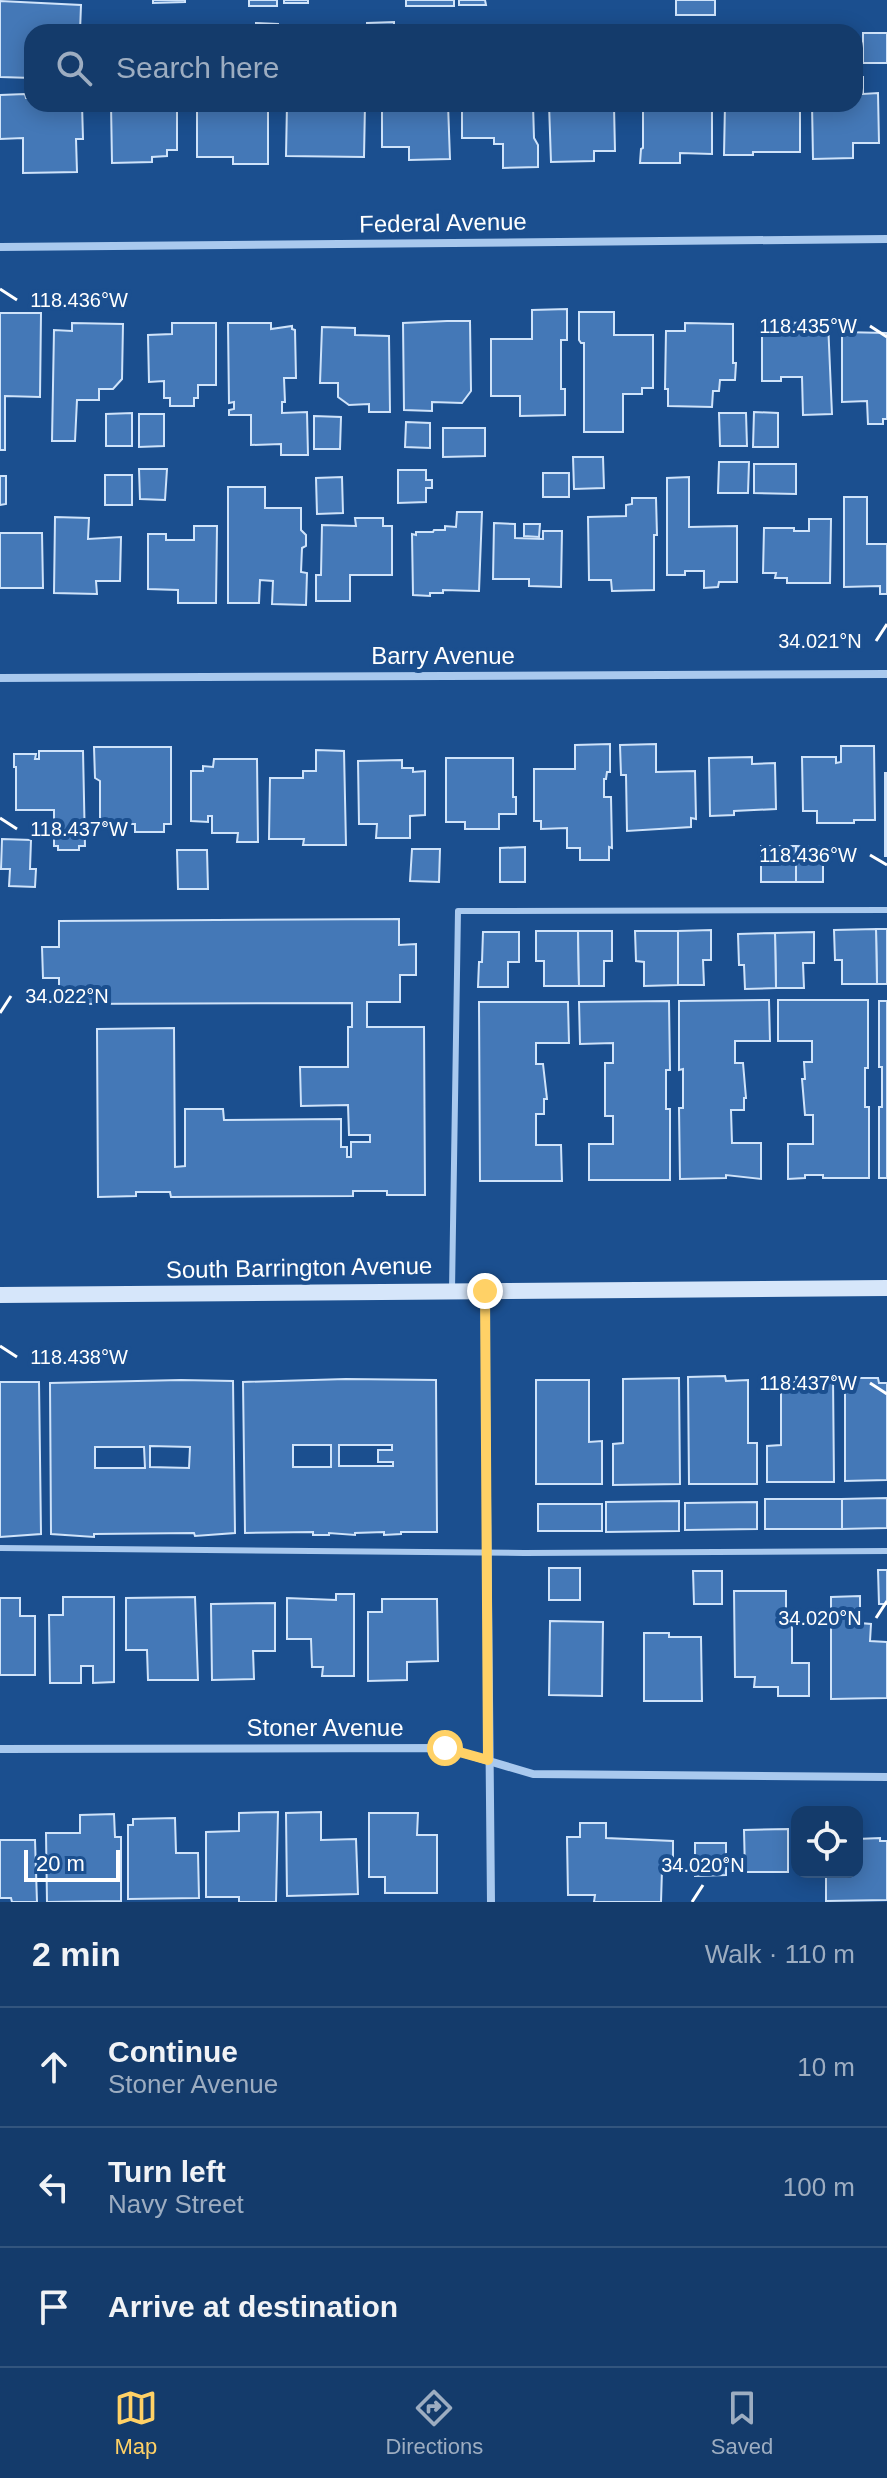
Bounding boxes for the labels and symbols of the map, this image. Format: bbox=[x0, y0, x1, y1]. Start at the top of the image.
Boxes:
street label: Federal Avenue bbox=[359, 208, 527, 237]
text: 118.436°W bbox=[30, 289, 128, 311]
text: 118.435°W bbox=[759, 315, 857, 337]
text: 34.021°N bbox=[778, 630, 862, 652]
street label: Barry Avenue bbox=[371, 642, 515, 669]
text: 118.437°W bbox=[30, 818, 128, 840]
text: 118.436°W bbox=[759, 844, 857, 866]
text: 34.022°N bbox=[25, 985, 109, 1007]
street label: South Barrington Avenue bbox=[166, 1252, 432, 1283]
route end bbox=[467, 1273, 503, 1309]
text: 118.438°W bbox=[30, 1346, 128, 1368]
text: 118.437°W bbox=[759, 1372, 857, 1394]
text: 34.020°N bbox=[778, 1607, 862, 1629]
street label: Stoner Avenue bbox=[246, 1714, 404, 1741]
route start bbox=[427, 1730, 463, 1766]
scale bar bbox=[24, 1846, 120, 1882]
text: 34.020°N bbox=[661, 1854, 745, 1876]

